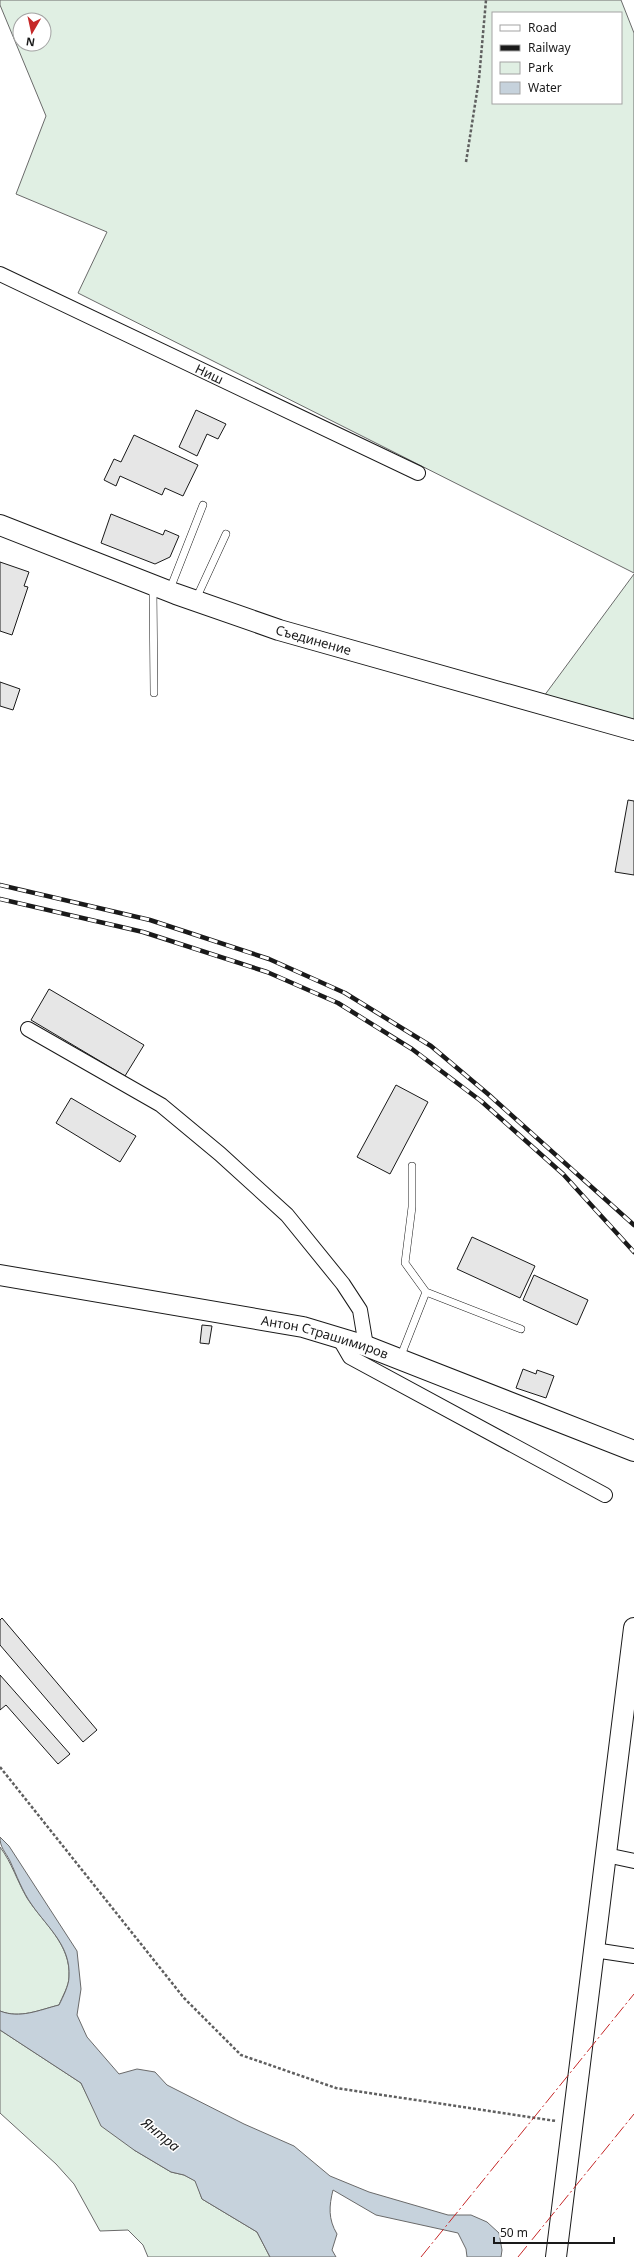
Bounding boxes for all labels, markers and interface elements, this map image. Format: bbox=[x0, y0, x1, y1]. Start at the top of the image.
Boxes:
north arrow bbox=[12, 12, 52, 52]
legend bbox=[492, 12, 622, 104]
text: Road bbox=[528, 19, 557, 36]
text: N bbox=[25, 34, 36, 50]
text: Railway bbox=[528, 39, 572, 56]
text: Park bbox=[528, 59, 554, 76]
text: Water bbox=[528, 79, 562, 96]
street label: Ниш bbox=[192, 359, 227, 388]
street label: Съединение bbox=[274, 621, 353, 659]
street label: Антон Страшимиров bbox=[260, 1311, 391, 1363]
water label: Янтра bbox=[137, 2112, 184, 2155]
scale bar bbox=[494, 2219, 614, 2245]
text: 50 m bbox=[500, 2224, 528, 2241]

